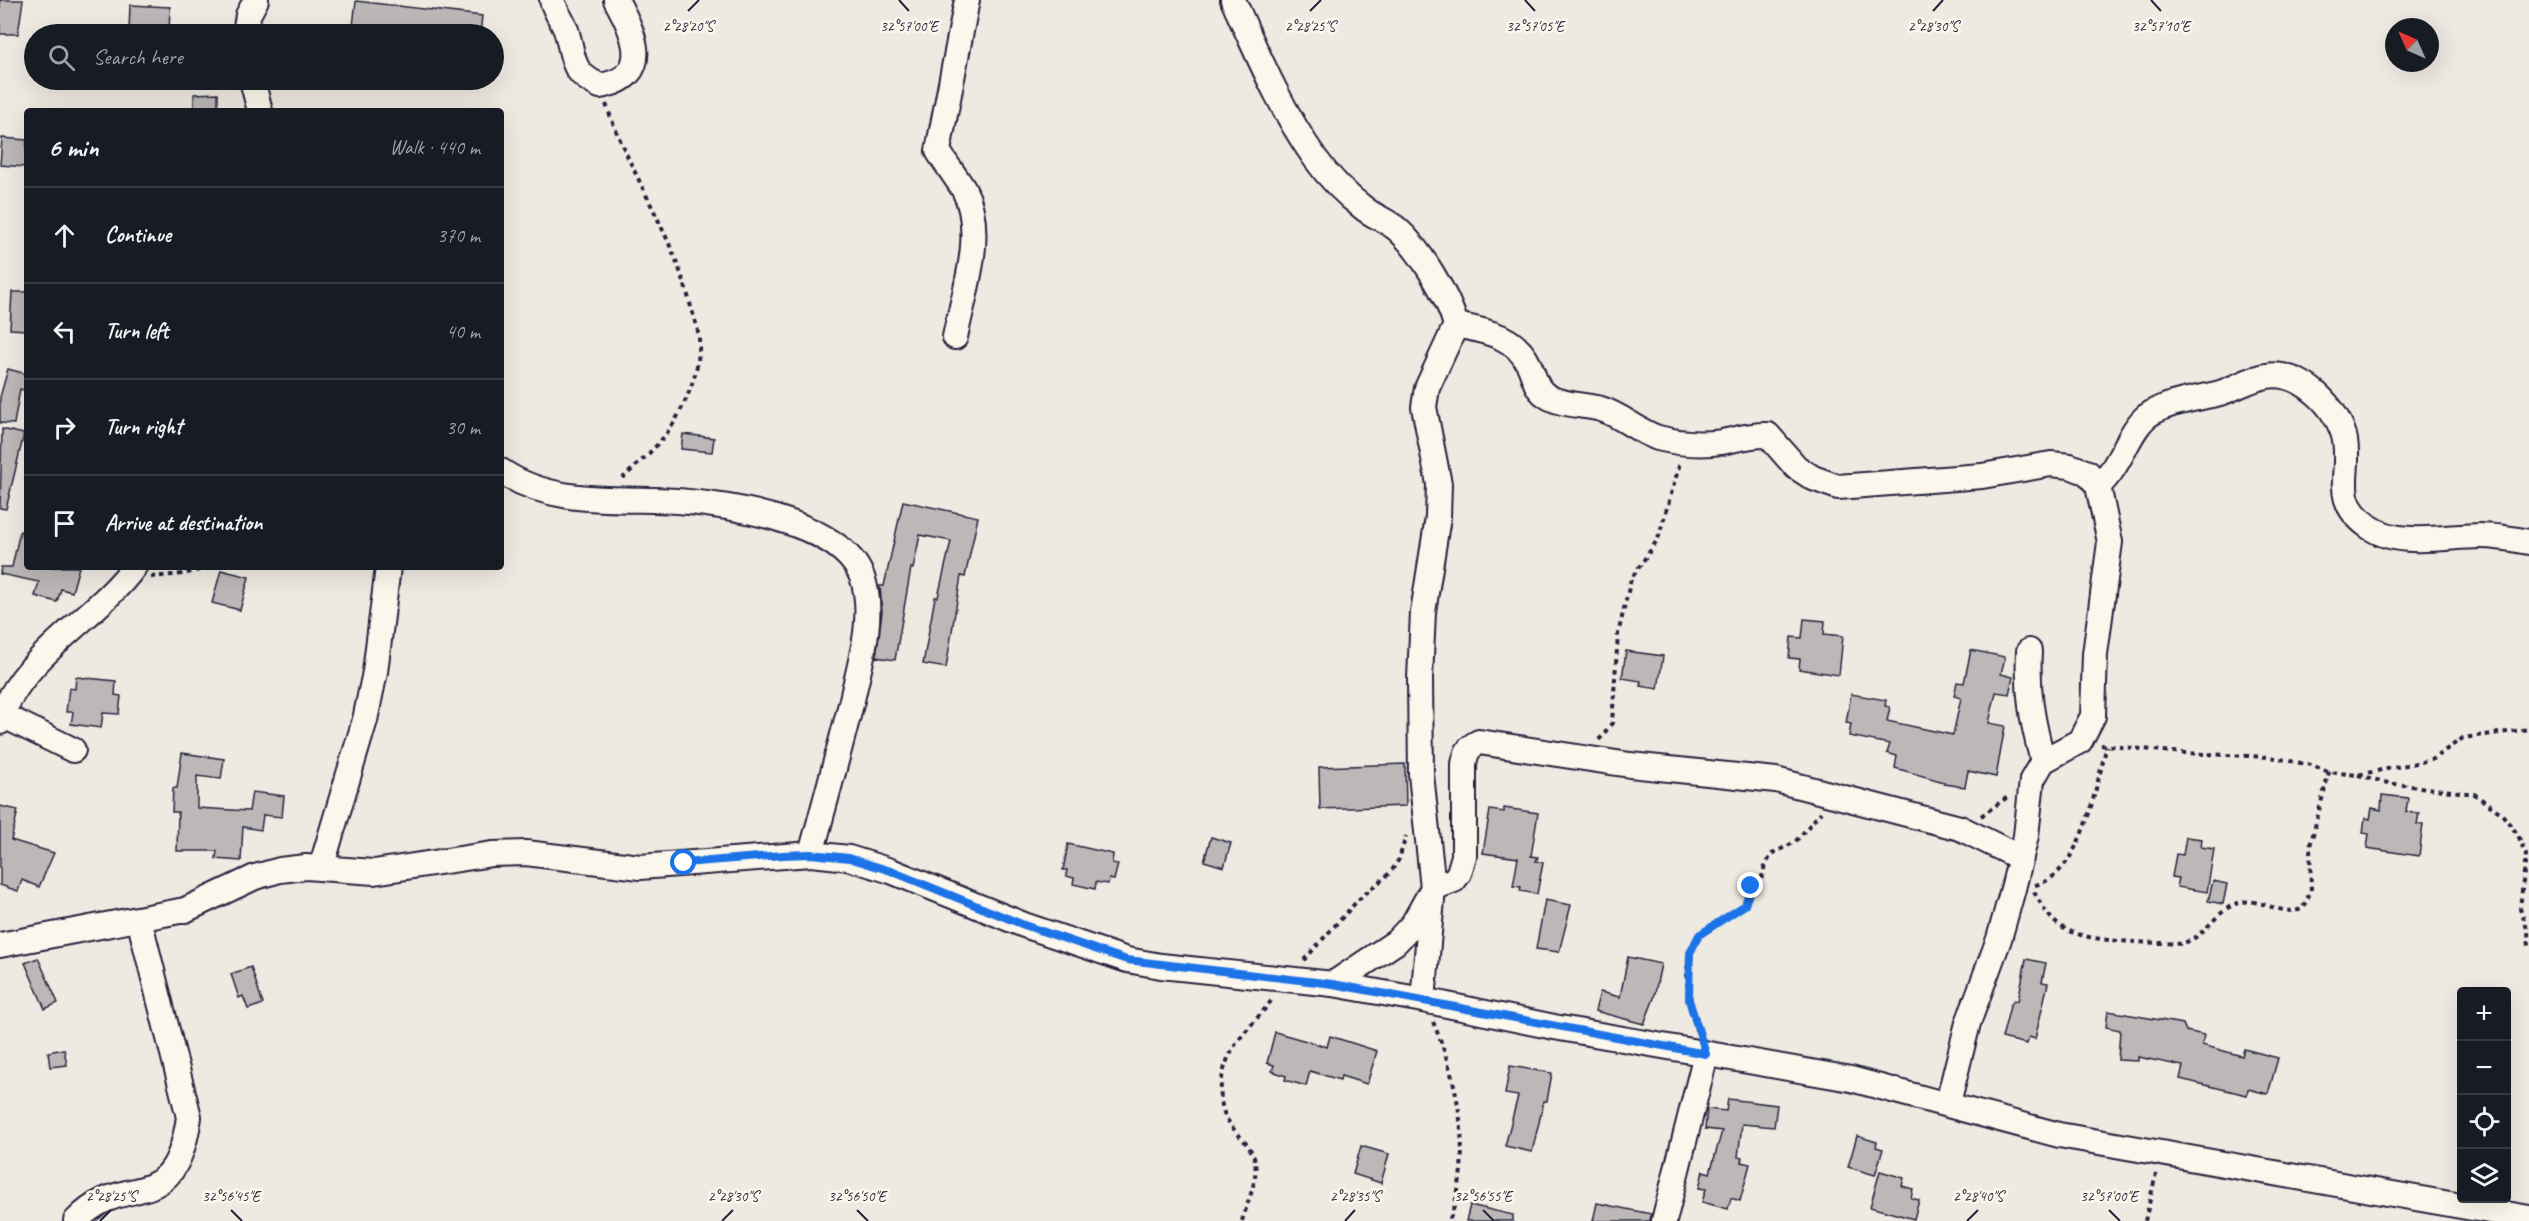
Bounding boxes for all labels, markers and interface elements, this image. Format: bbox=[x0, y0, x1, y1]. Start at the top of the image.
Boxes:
text: 2°28'20"S bbox=[663, 17, 716, 36]
text: 32°57'00"E bbox=[880, 17, 940, 36]
text: 2°28'25"S bbox=[1285, 17, 1338, 36]
text: 32°57'05"E bbox=[1506, 17, 1566, 36]
text: 2°28'30"S bbox=[1908, 17, 1961, 36]
text: 32°57'10"E bbox=[2132, 17, 2192, 36]
north arrow bbox=[2385, 18, 2439, 72]
search box bbox=[24, 24, 504, 90]
icon: search bbox=[45, 41, 78, 74]
text: Search here bbox=[93, 43, 183, 71]
text: 6 min bbox=[48, 131, 98, 164]
text: Walk · 440 m bbox=[390, 135, 480, 160]
icon: ahead bbox=[48, 219, 81, 252]
text: Continue bbox=[105, 221, 171, 249]
text: 370 m bbox=[437, 223, 480, 248]
icon: left bbox=[48, 315, 81, 348]
text: Turn left bbox=[105, 317, 169, 345]
text: 40 m bbox=[446, 319, 480, 344]
icon: right bbox=[48, 411, 81, 444]
text: Turn right bbox=[105, 413, 182, 441]
text: 30 m bbox=[446, 415, 480, 440]
icon: arrive bbox=[48, 507, 81, 540]
text: Arrive at destination bbox=[105, 509, 262, 537]
route start bbox=[670, 849, 696, 875]
route end bbox=[1737, 872, 1763, 898]
map controls bbox=[2457, 987, 2511, 1203]
button: + bbox=[2457, 987, 2511, 1041]
button: − bbox=[2457, 1041, 2511, 1095]
button: locate bbox=[2457, 1095, 2511, 1149]
button: layers bbox=[2457, 1149, 2511, 1203]
text: 2°28'25"S bbox=[86, 1187, 139, 1206]
text: 32°56'45"E bbox=[202, 1187, 262, 1206]
text: 2°28'30"S bbox=[708, 1187, 761, 1206]
text: 32°56'50"E bbox=[828, 1187, 888, 1206]
text: 2°28'35"S bbox=[1330, 1187, 1383, 1206]
text: 32°56'55"E bbox=[1454, 1187, 1514, 1206]
text: 2°28'40"S bbox=[1953, 1187, 2006, 1206]
text: 32°57'00"E bbox=[2080, 1187, 2140, 1206]

